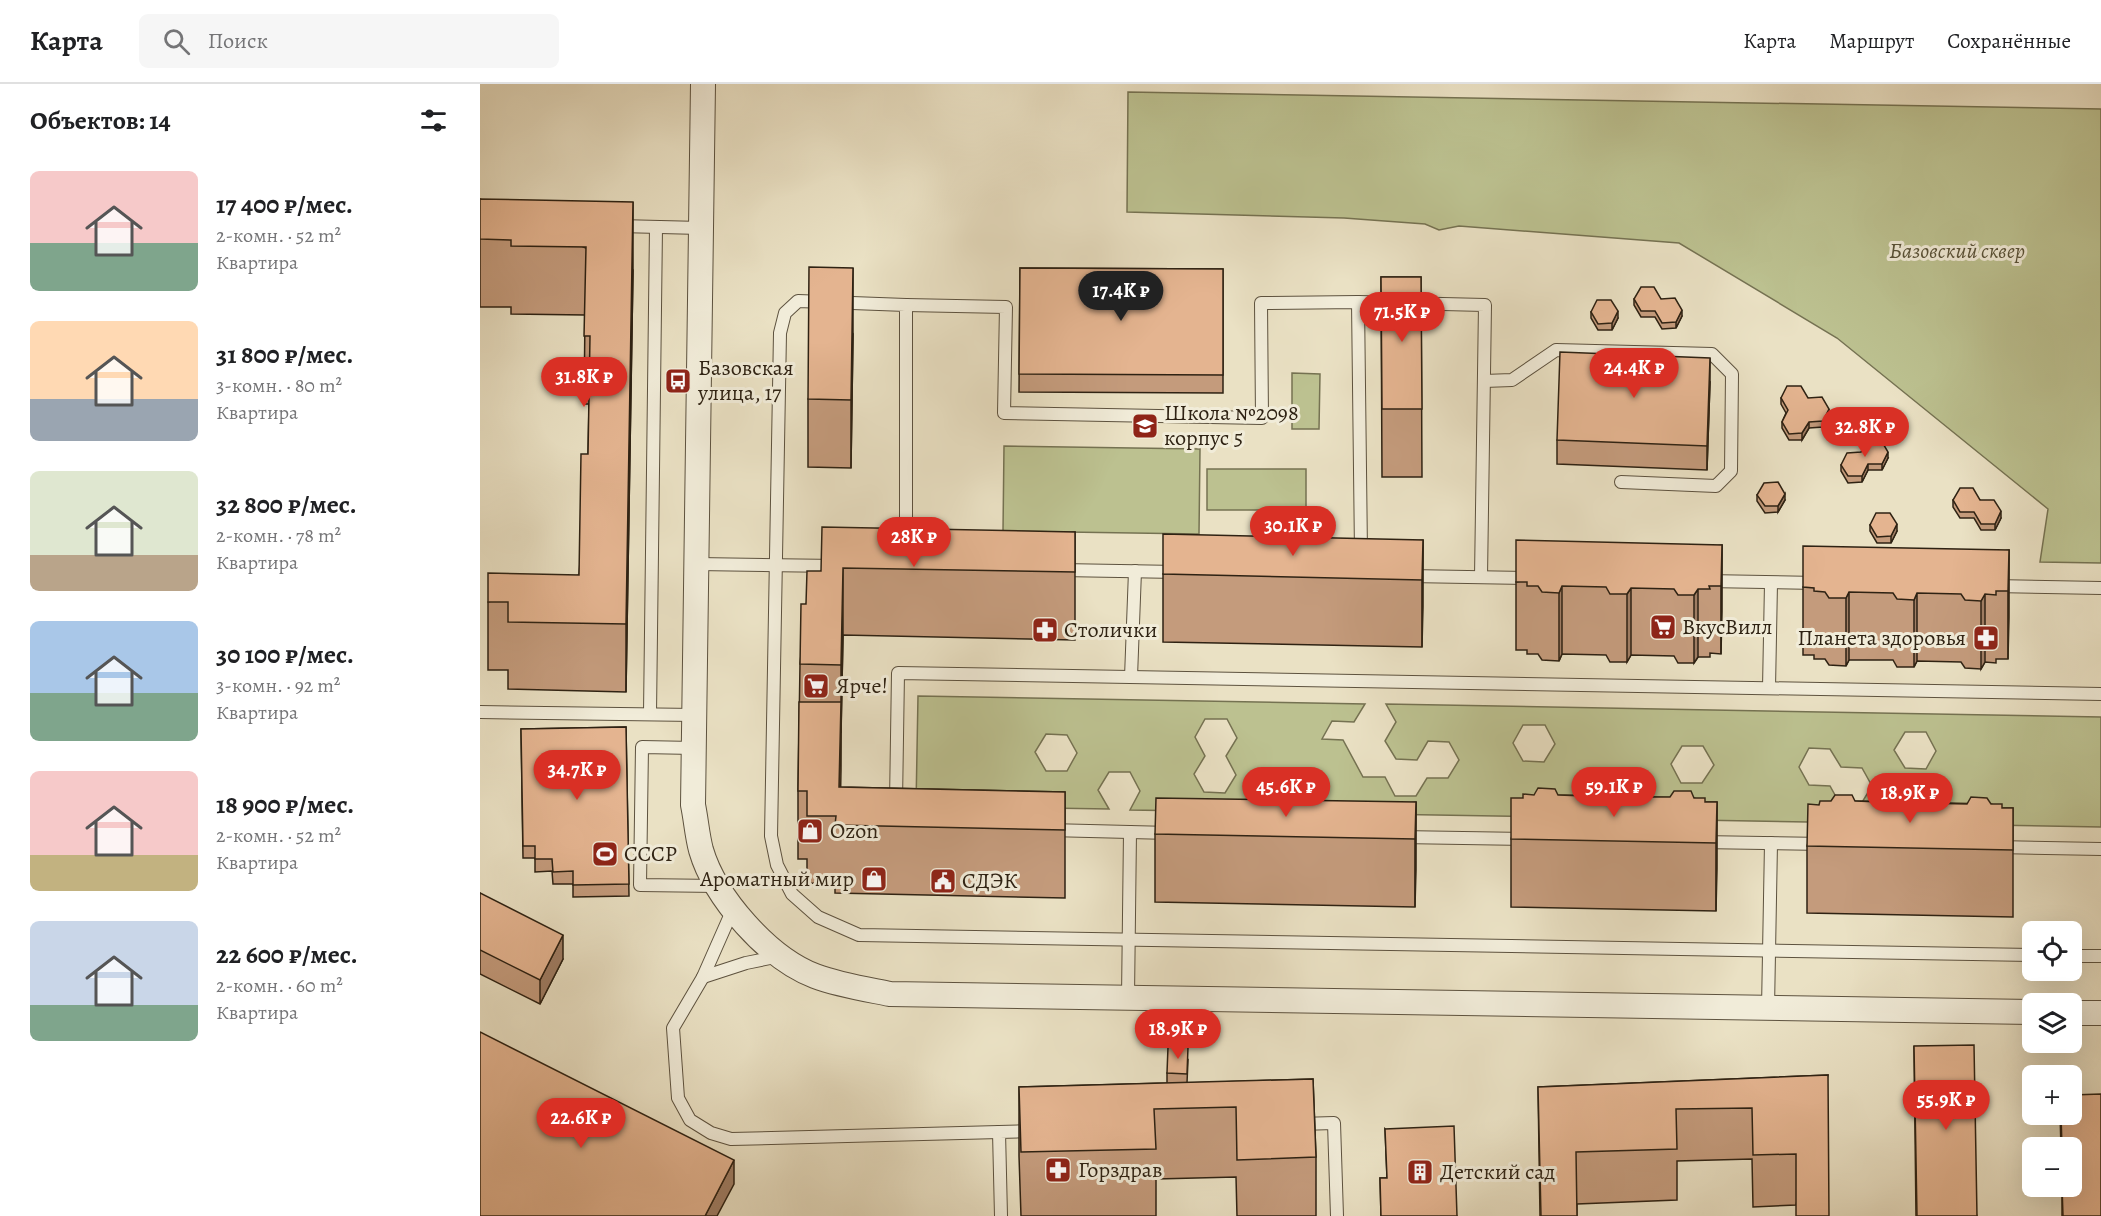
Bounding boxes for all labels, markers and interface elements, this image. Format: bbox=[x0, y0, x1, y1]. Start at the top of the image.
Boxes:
search box bbox=[139, 14, 559, 68]
text: Карта bbox=[30, 22, 103, 60]
icon: search bbox=[160, 25, 193, 58]
text: Поиск bbox=[208, 26, 268, 56]
text: Карта bbox=[1743, 27, 1796, 55]
text: Маршрут bbox=[1829, 27, 1914, 55]
text: Сохранённые bbox=[1947, 27, 2071, 55]
text: Объектов: 14 bbox=[30, 103, 171, 138]
icon: filters bbox=[417, 104, 450, 137]
text: 17 400 ₽/мес. bbox=[216, 187, 353, 222]
icon: home bbox=[78, 195, 150, 267]
text: 2-комн. · 52 m² bbox=[216, 222, 341, 249]
park label: Базовский сквер bbox=[1889, 236, 2025, 266]
text: Квартира bbox=[216, 249, 298, 276]
pin: 17.4K ₽ bbox=[1066, 271, 1176, 322]
text: 17.4K ₽ bbox=[1092, 277, 1150, 304]
pin: 71.5K ₽ bbox=[1347, 292, 1457, 343]
text: 71.5K ₽ bbox=[1374, 298, 1430, 325]
text: 31 800 ₽/мес. bbox=[216, 337, 353, 372]
icon: home bbox=[78, 345, 150, 417]
pin: 24.4K ₽ bbox=[1579, 348, 1689, 399]
place label: Базовская улица, 17 bbox=[697, 353, 794, 408]
text: 24.4K ₽ bbox=[1604, 354, 1664, 381]
pin: 31.8K ₽ bbox=[529, 357, 639, 408]
text: 31.8K ₽ bbox=[555, 363, 613, 390]
bus stop icon: Базовская улица, 17 bbox=[663, 366, 693, 396]
text: 3-комн. · 80 m² bbox=[216, 372, 342, 399]
place label: Школа №2098 корпус 5 bbox=[1164, 398, 1299, 453]
text: Квартира bbox=[216, 399, 298, 426]
pin: 32.8K ₽ bbox=[1810, 407, 1920, 458]
school or university icon: Школа №2098 корпус 5 bbox=[1130, 411, 1160, 441]
text: 32.8K ₽ bbox=[1835, 413, 1895, 440]
text: 32 800 ₽/мес. bbox=[216, 487, 357, 522]
icon: home bbox=[78, 495, 150, 567]
pin: 30.1K ₽ bbox=[1238, 506, 1348, 557]
text: 30.1K ₽ bbox=[1264, 512, 1322, 539]
pin: 28K ₽ bbox=[872, 517, 956, 568]
text: 2-комн. · 78 m² bbox=[216, 522, 341, 549]
text: 28K ₽ bbox=[891, 523, 937, 550]
text: Квартира bbox=[216, 549, 298, 576]
supermarket icon: ВкусВилл bbox=[1648, 612, 1678, 642]
place label: ВкусВилл bbox=[1682, 612, 1773, 642]
pharmacy icon: Столички bbox=[1030, 615, 1060, 645]
place label: Столички bbox=[1064, 615, 1157, 645]
place label: Планета здоровья bbox=[1797, 623, 1966, 653]
pharmacy icon: Планета здоровья bbox=[1971, 623, 2001, 653]
text: 30 100 ₽/мес. bbox=[216, 637, 354, 672]
icon: home bbox=[78, 645, 150, 717]
supermarket icon: Ярче! bbox=[801, 671, 831, 701]
place label: Ярче! bbox=[836, 671, 888, 701]
text: 3-комн. · 92 m² bbox=[216, 672, 340, 699]
text: Квартира bbox=[216, 699, 298, 726]
pin: 34.7K ₽ bbox=[522, 750, 632, 801]
text: 34.7K ₽ bbox=[548, 756, 606, 783]
pin: 45.6K ₽ bbox=[1231, 767, 1341, 818]
pin: 59.1K ₽ bbox=[1559, 767, 1669, 818]
text: 45.6K ₽ bbox=[1256, 773, 1316, 800]
text: 59.1K ₽ bbox=[1585, 773, 1643, 800]
pin: 18.9K ₽ bbox=[1855, 773, 1965, 824]
text: 18.9K ₽ bbox=[1881, 779, 1939, 806]
text: 18 900 ₽/мес. bbox=[216, 787, 354, 822]
icon: home bbox=[78, 795, 150, 867]
shop icon: Ozon bbox=[795, 816, 825, 846]
place label: Ozon bbox=[830, 816, 878, 846]
text: 2-комн. · 52 m² bbox=[216, 822, 341, 849]
sports icon: СССР bbox=[590, 839, 620, 869]
place label: СССР bbox=[624, 839, 677, 869]
text: Квартира bbox=[216, 849, 298, 876]
place label: Ароматный мир bbox=[699, 864, 854, 894]
shop icon: Ароматный мир bbox=[859, 864, 889, 894]
public building icon: СДЭК bbox=[928, 866, 958, 896]
place label: СДЭК bbox=[962, 866, 1017, 896]
map controls bbox=[2022, 921, 2082, 1197]
button: locate bbox=[2022, 921, 2082, 981]
text: 22 600 ₽/мес. bbox=[216, 937, 358, 972]
icon: home bbox=[78, 945, 150, 1017]
text: 2-комн. · 60 m² bbox=[216, 972, 343, 999]
button: layers bbox=[2022, 993, 2082, 1053]
text: Квартира bbox=[216, 999, 298, 1026]
pin: 18.9K ₽ bbox=[1123, 1009, 1233, 1060]
text: 18.9K ₽ bbox=[1149, 1015, 1207, 1042]
button: + bbox=[2022, 1065, 2082, 1125]
pin: 55.9K ₽ bbox=[1891, 1080, 2001, 1131]
text: 55.9K ₽ bbox=[1917, 1086, 1975, 1113]
pin: 22.6K ₽ bbox=[526, 1098, 636, 1149]
text: 22.6K ₽ bbox=[551, 1104, 611, 1131]
button: − bbox=[2022, 1137, 2082, 1197]
pharmacy icon: Горздрав bbox=[1043, 1155, 1073, 1185]
place label: Горздрав bbox=[1078, 1155, 1162, 1185]
building icon: Детский сад bbox=[1405, 1157, 1435, 1187]
place label: Детский сад bbox=[1440, 1157, 1555, 1187]

